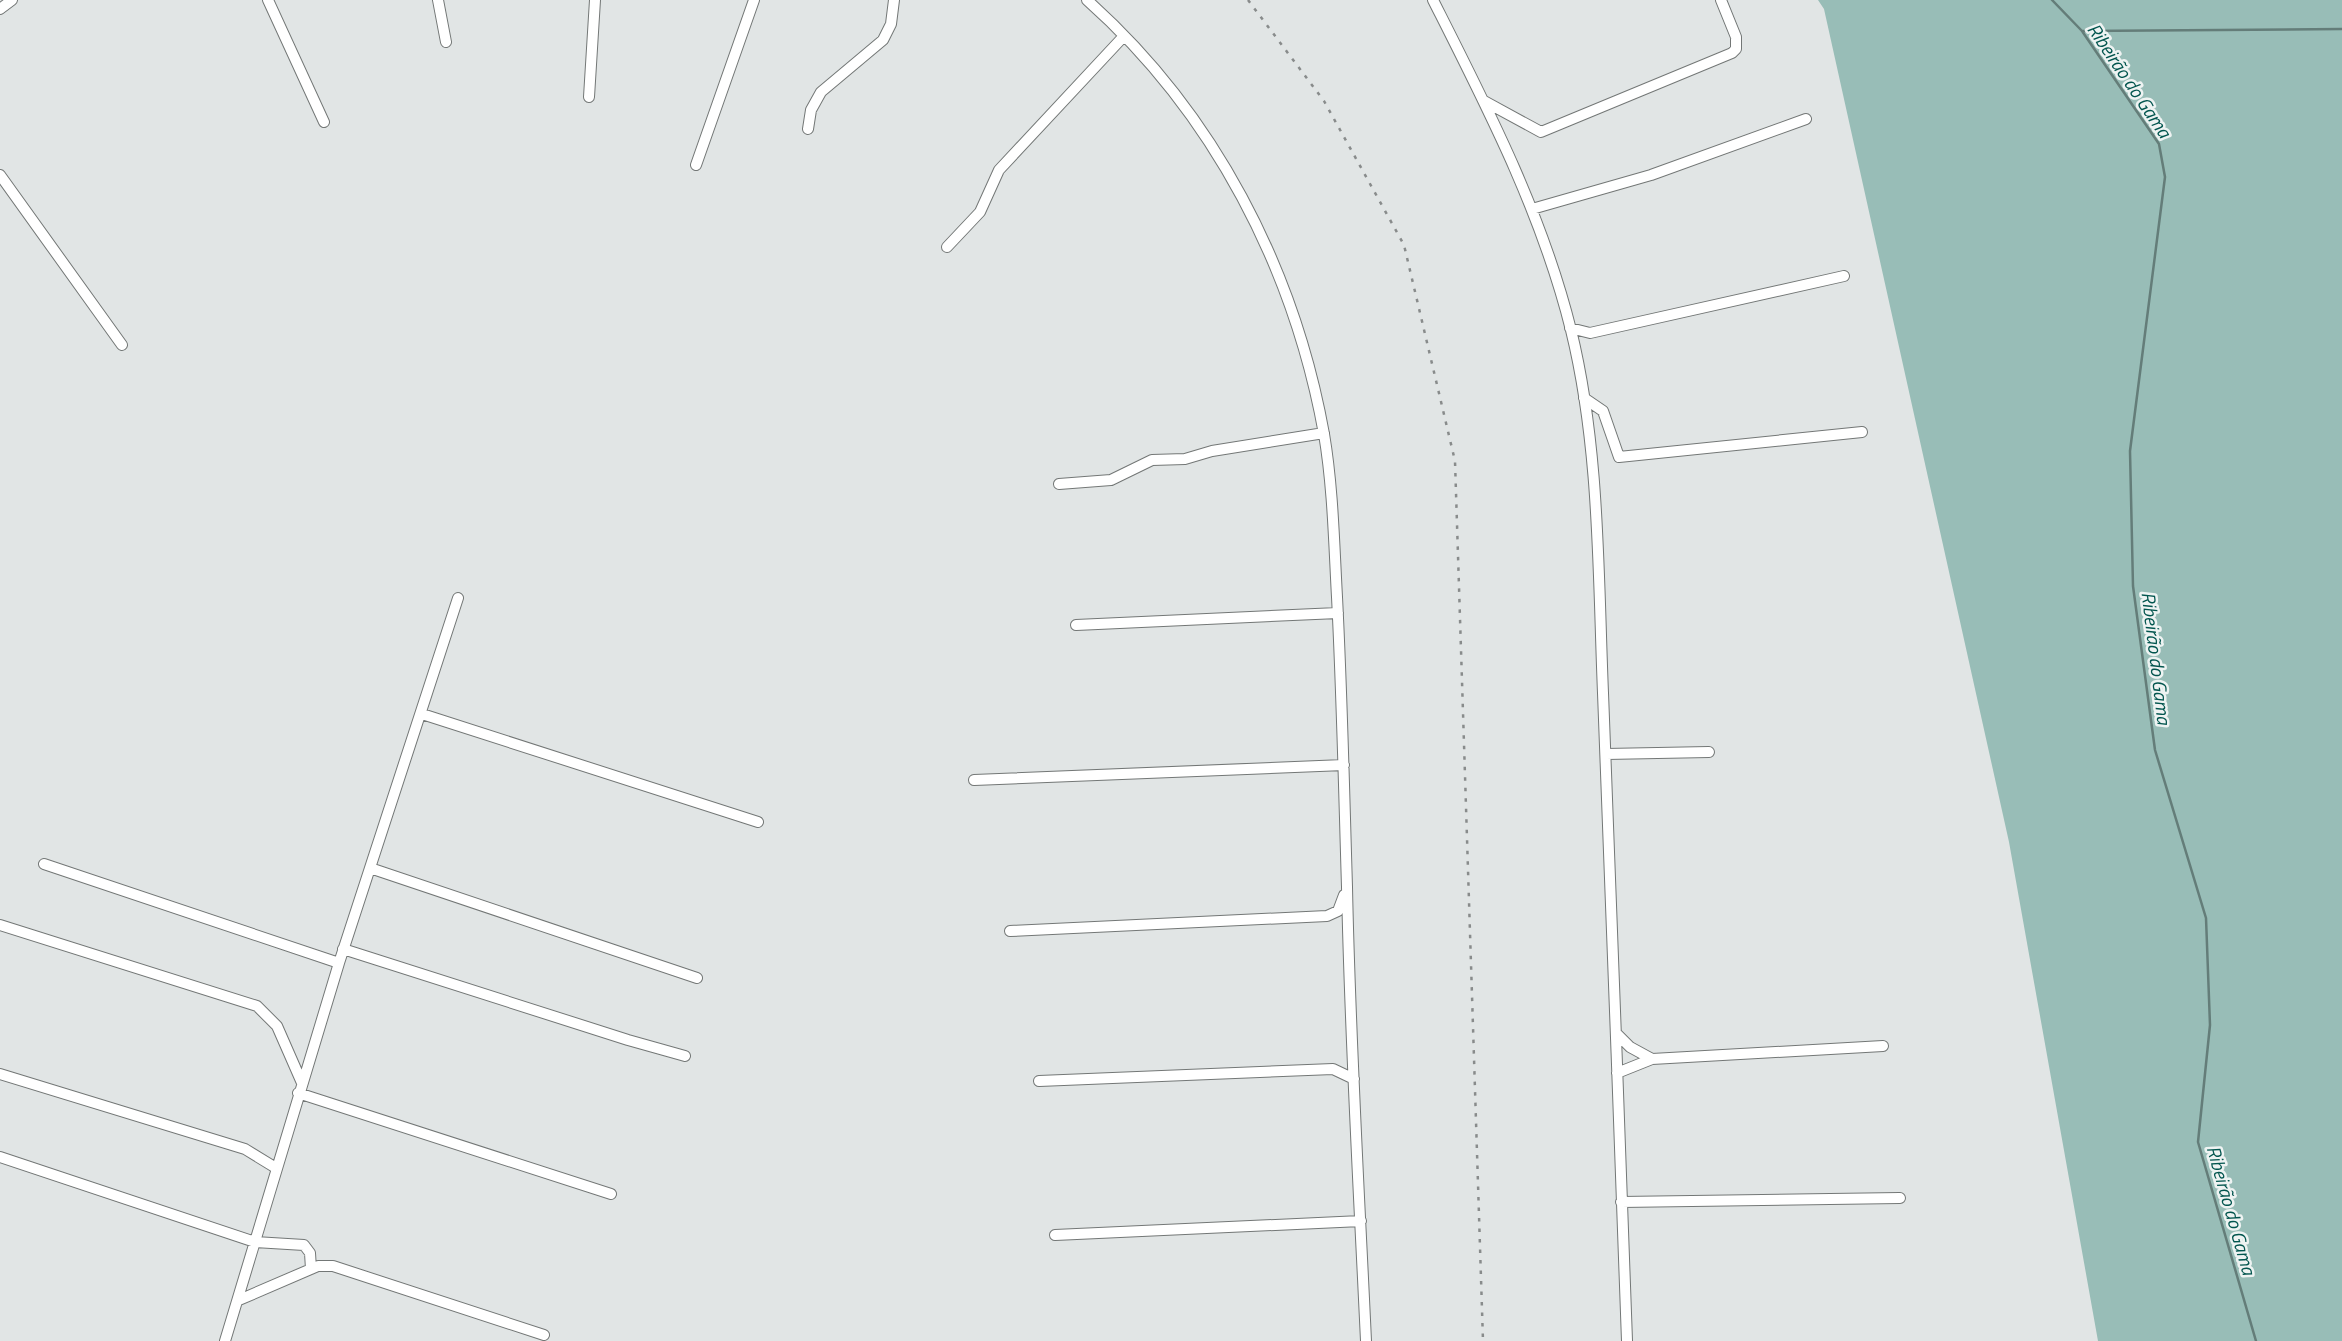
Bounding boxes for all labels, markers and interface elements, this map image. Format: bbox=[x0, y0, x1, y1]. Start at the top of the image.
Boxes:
water label: Ribeirão do Gama bbox=[2081, 17, 2180, 145]
water label: Ribeirão do Gama bbox=[2134, 590, 2180, 727]
water label: Ribeirão do Gama bbox=[2200, 1142, 2265, 1279]

